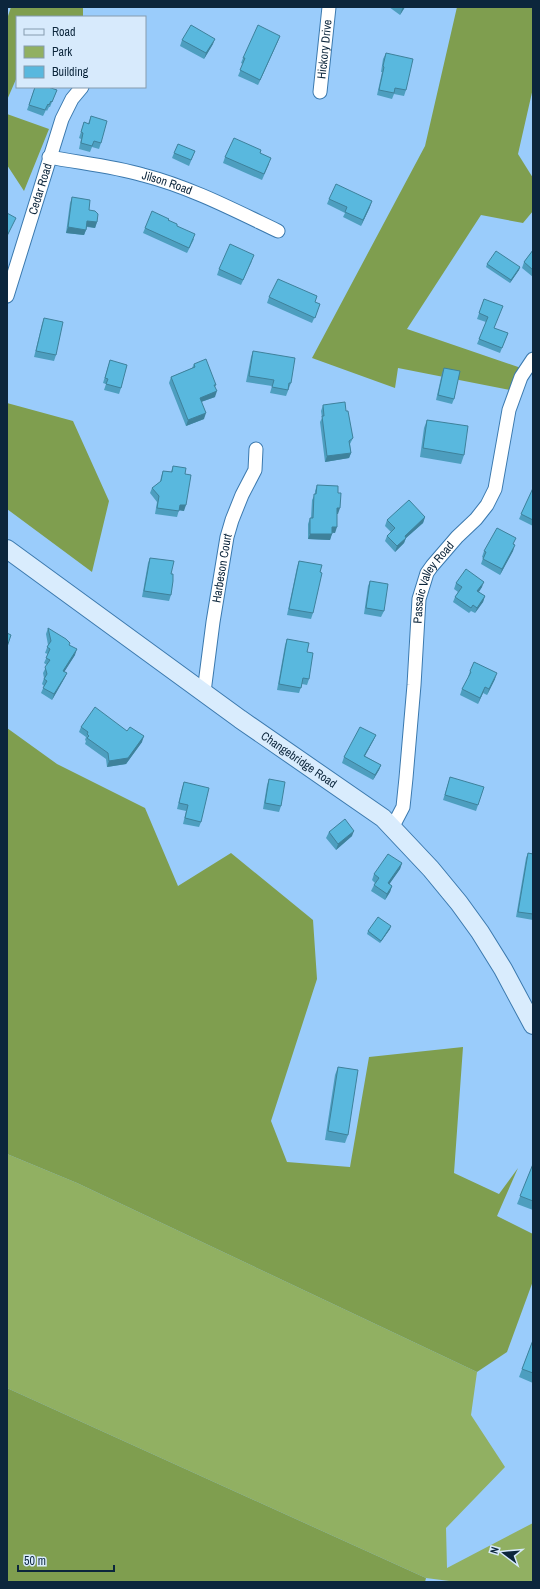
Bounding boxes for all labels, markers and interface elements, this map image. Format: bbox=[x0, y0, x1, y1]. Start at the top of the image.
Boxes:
legend bbox=[16, 16, 146, 88]
street label: Hickory Drive bbox=[313, 19, 336, 80]
text: Road bbox=[52, 24, 76, 40]
text: Park bbox=[52, 44, 72, 60]
text: Building bbox=[52, 64, 89, 80]
street label: Cedar Road bbox=[25, 161, 56, 217]
street label: Jilson Road bbox=[140, 167, 195, 199]
street label: Harbeson Court bbox=[208, 532, 236, 604]
street label: Passaic Valley Road bbox=[410, 538, 458, 624]
street label: Changebridge Road bbox=[258, 728, 340, 792]
north arrow bbox=[484, 1533, 524, 1573]
text: N bbox=[487, 1545, 502, 1555]
scale bar bbox=[18, 1547, 114, 1573]
text: 50 m bbox=[24, 1553, 46, 1569]

